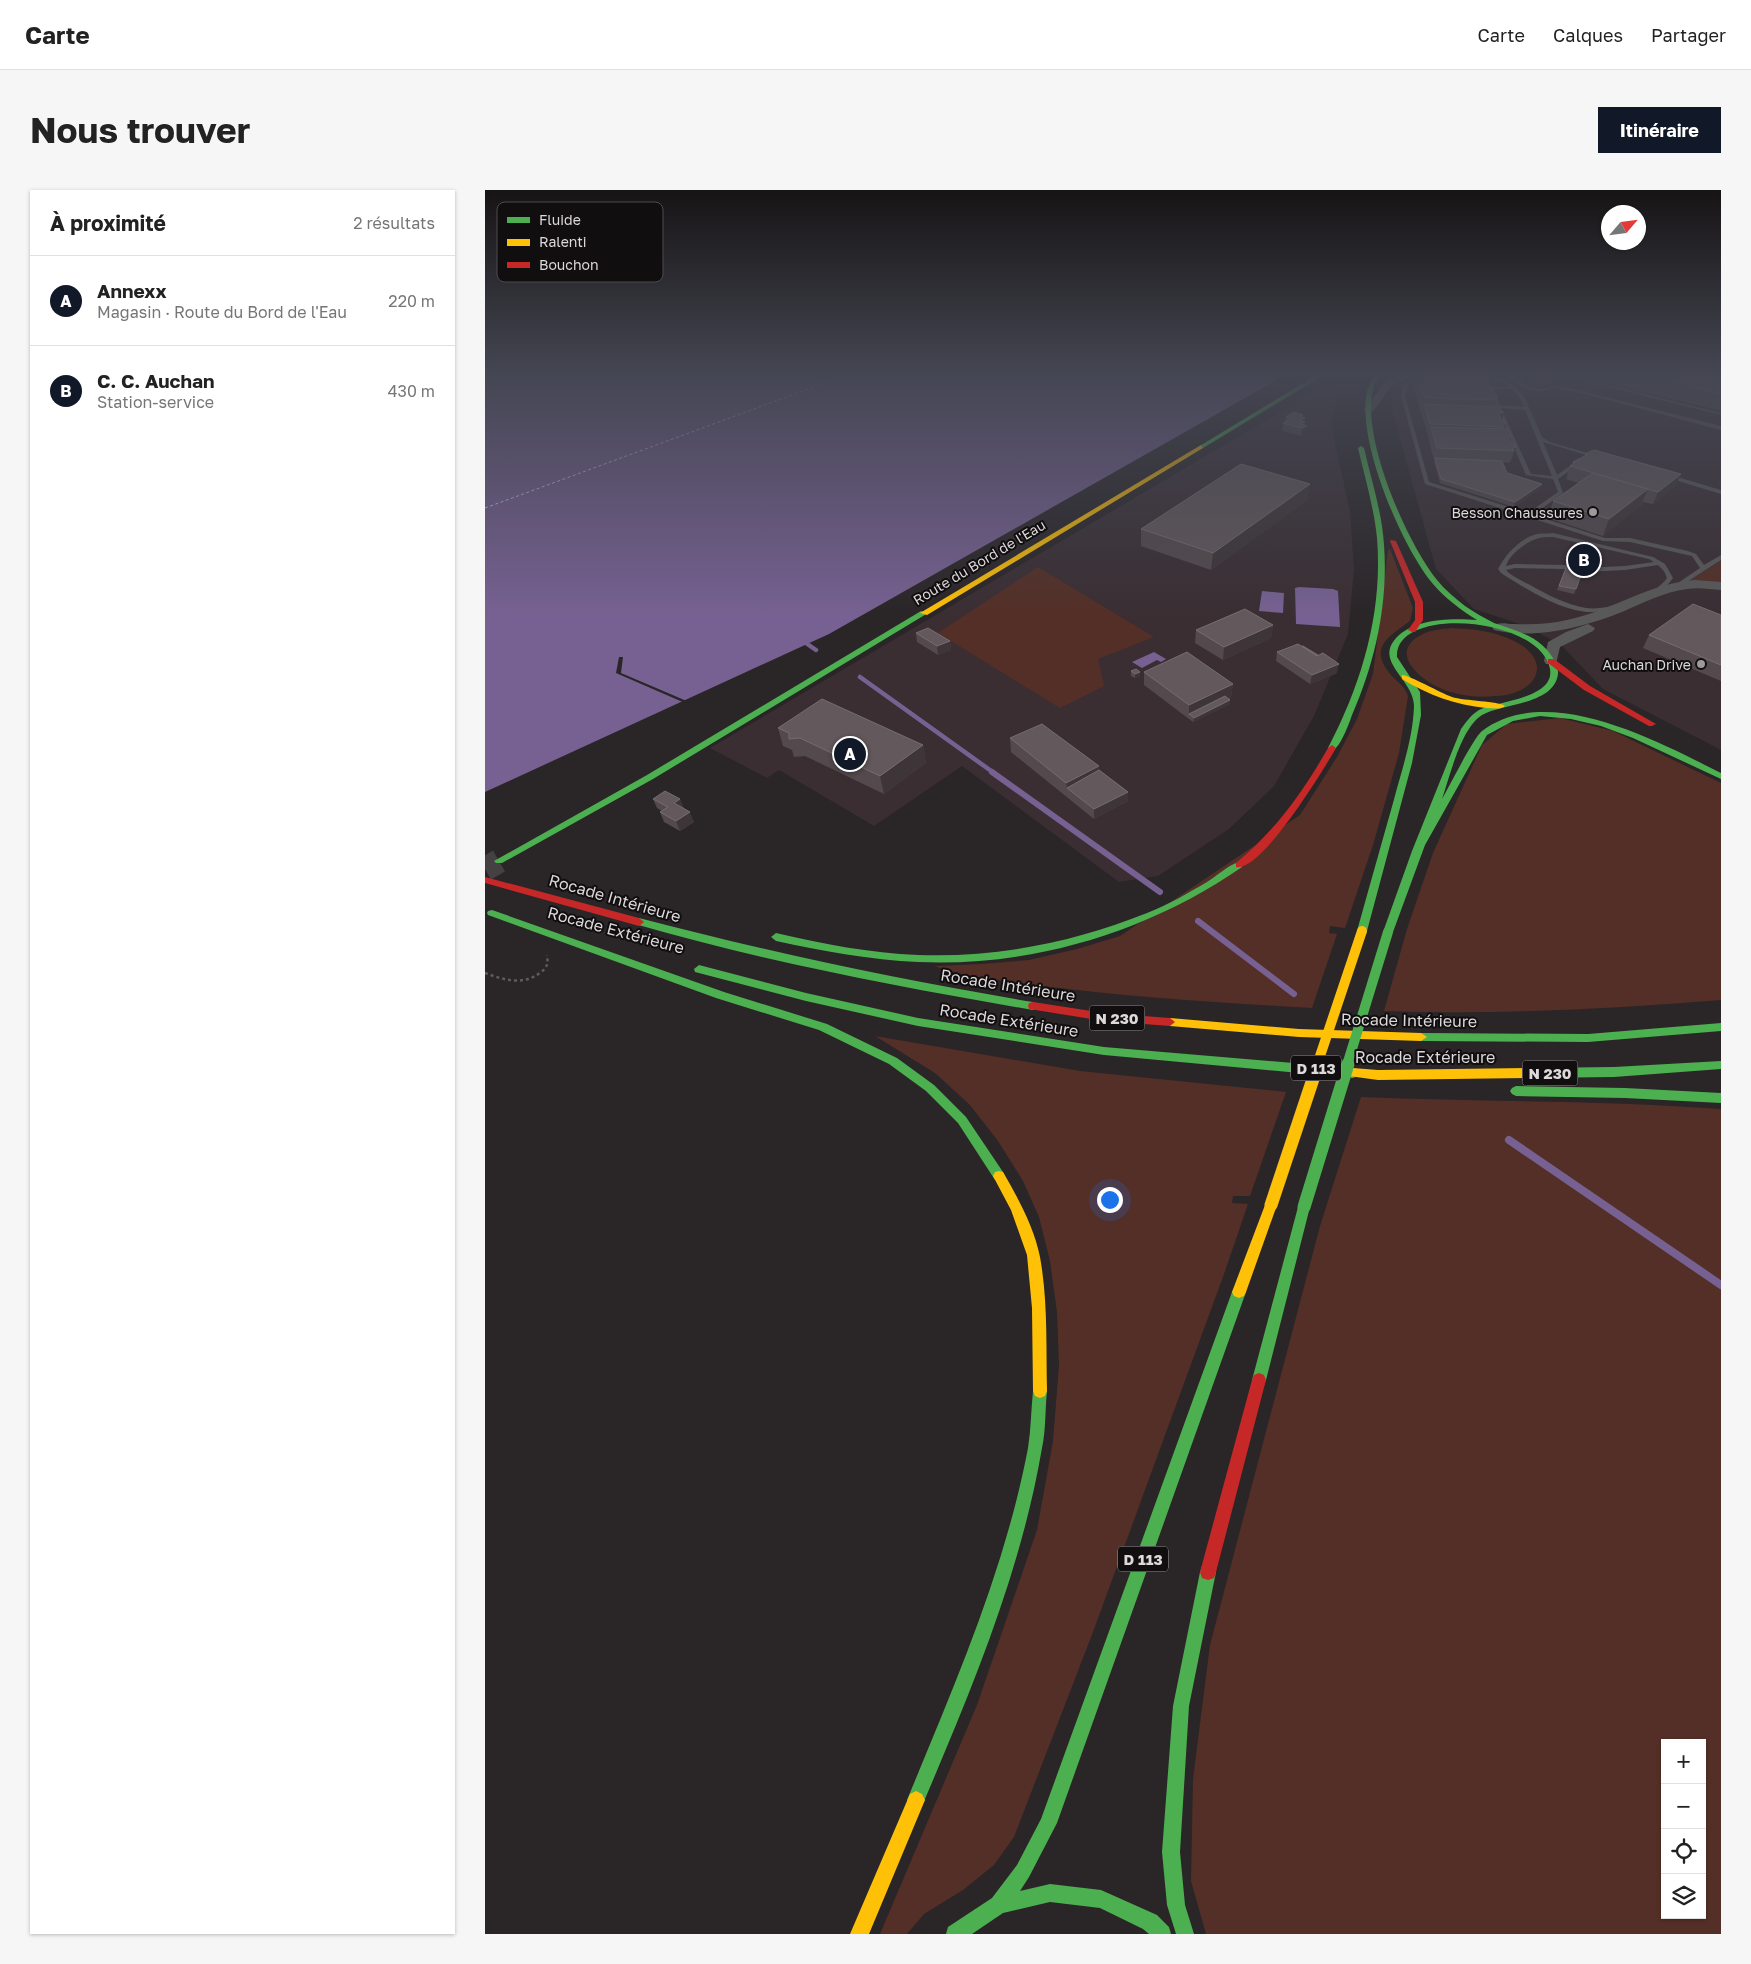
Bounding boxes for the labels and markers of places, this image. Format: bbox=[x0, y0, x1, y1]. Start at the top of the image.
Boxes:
place label: Besson Chaussures bbox=[1451, 504, 1583, 521]
marker: Besson Chaussures bbox=[1587, 506, 1599, 518]
pin: B bbox=[1568, 541, 1600, 579]
place label: Auchan Drive bbox=[1602, 656, 1691, 673]
marker: Auchan Drive bbox=[1695, 658, 1707, 670]
pin: A bbox=[834, 735, 866, 773]

